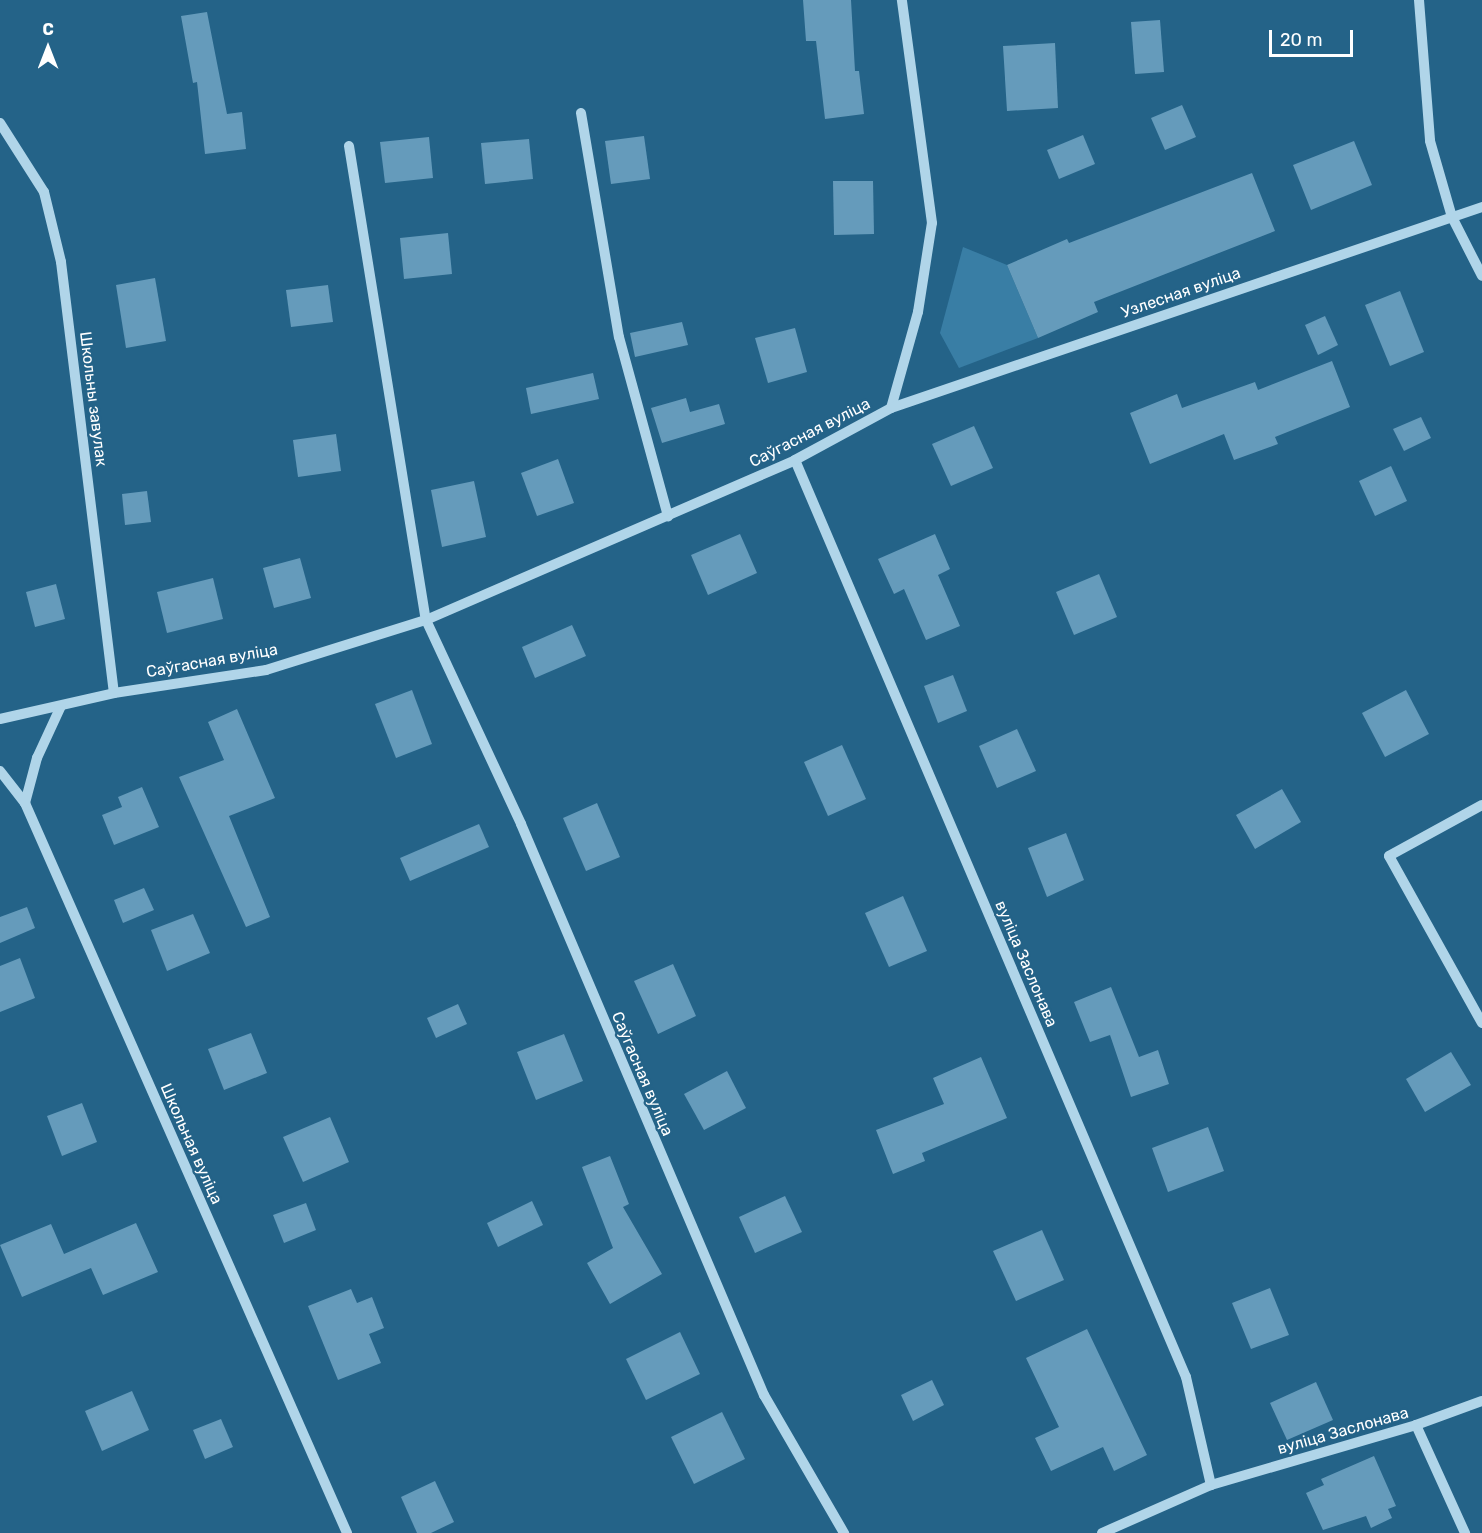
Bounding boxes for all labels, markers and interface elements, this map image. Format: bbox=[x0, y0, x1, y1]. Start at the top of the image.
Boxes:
north arrow bbox=[18, 18, 78, 78]
scale bar bbox=[1272, 18, 1356, 56]
text: С bbox=[42, 20, 54, 39]
text: 20 m bbox=[1280, 29, 1322, 51]
street label: Узлесная вуліца bbox=[1119, 264, 1243, 322]
street label: Школьны завулак bbox=[75, 330, 111, 468]
street label: Саўгасная вуліца bbox=[746, 394, 874, 472]
street label: Саўгасная вуліца bbox=[145, 640, 279, 682]
street label: вуліца Заслонава bbox=[991, 898, 1061, 1030]
street label: Саўгасная вуліца bbox=[607, 1009, 677, 1139]
street label: Школьная вуліца bbox=[156, 1081, 226, 1207]
street label: вуліца Заслонава bbox=[1275, 1403, 1411, 1459]

